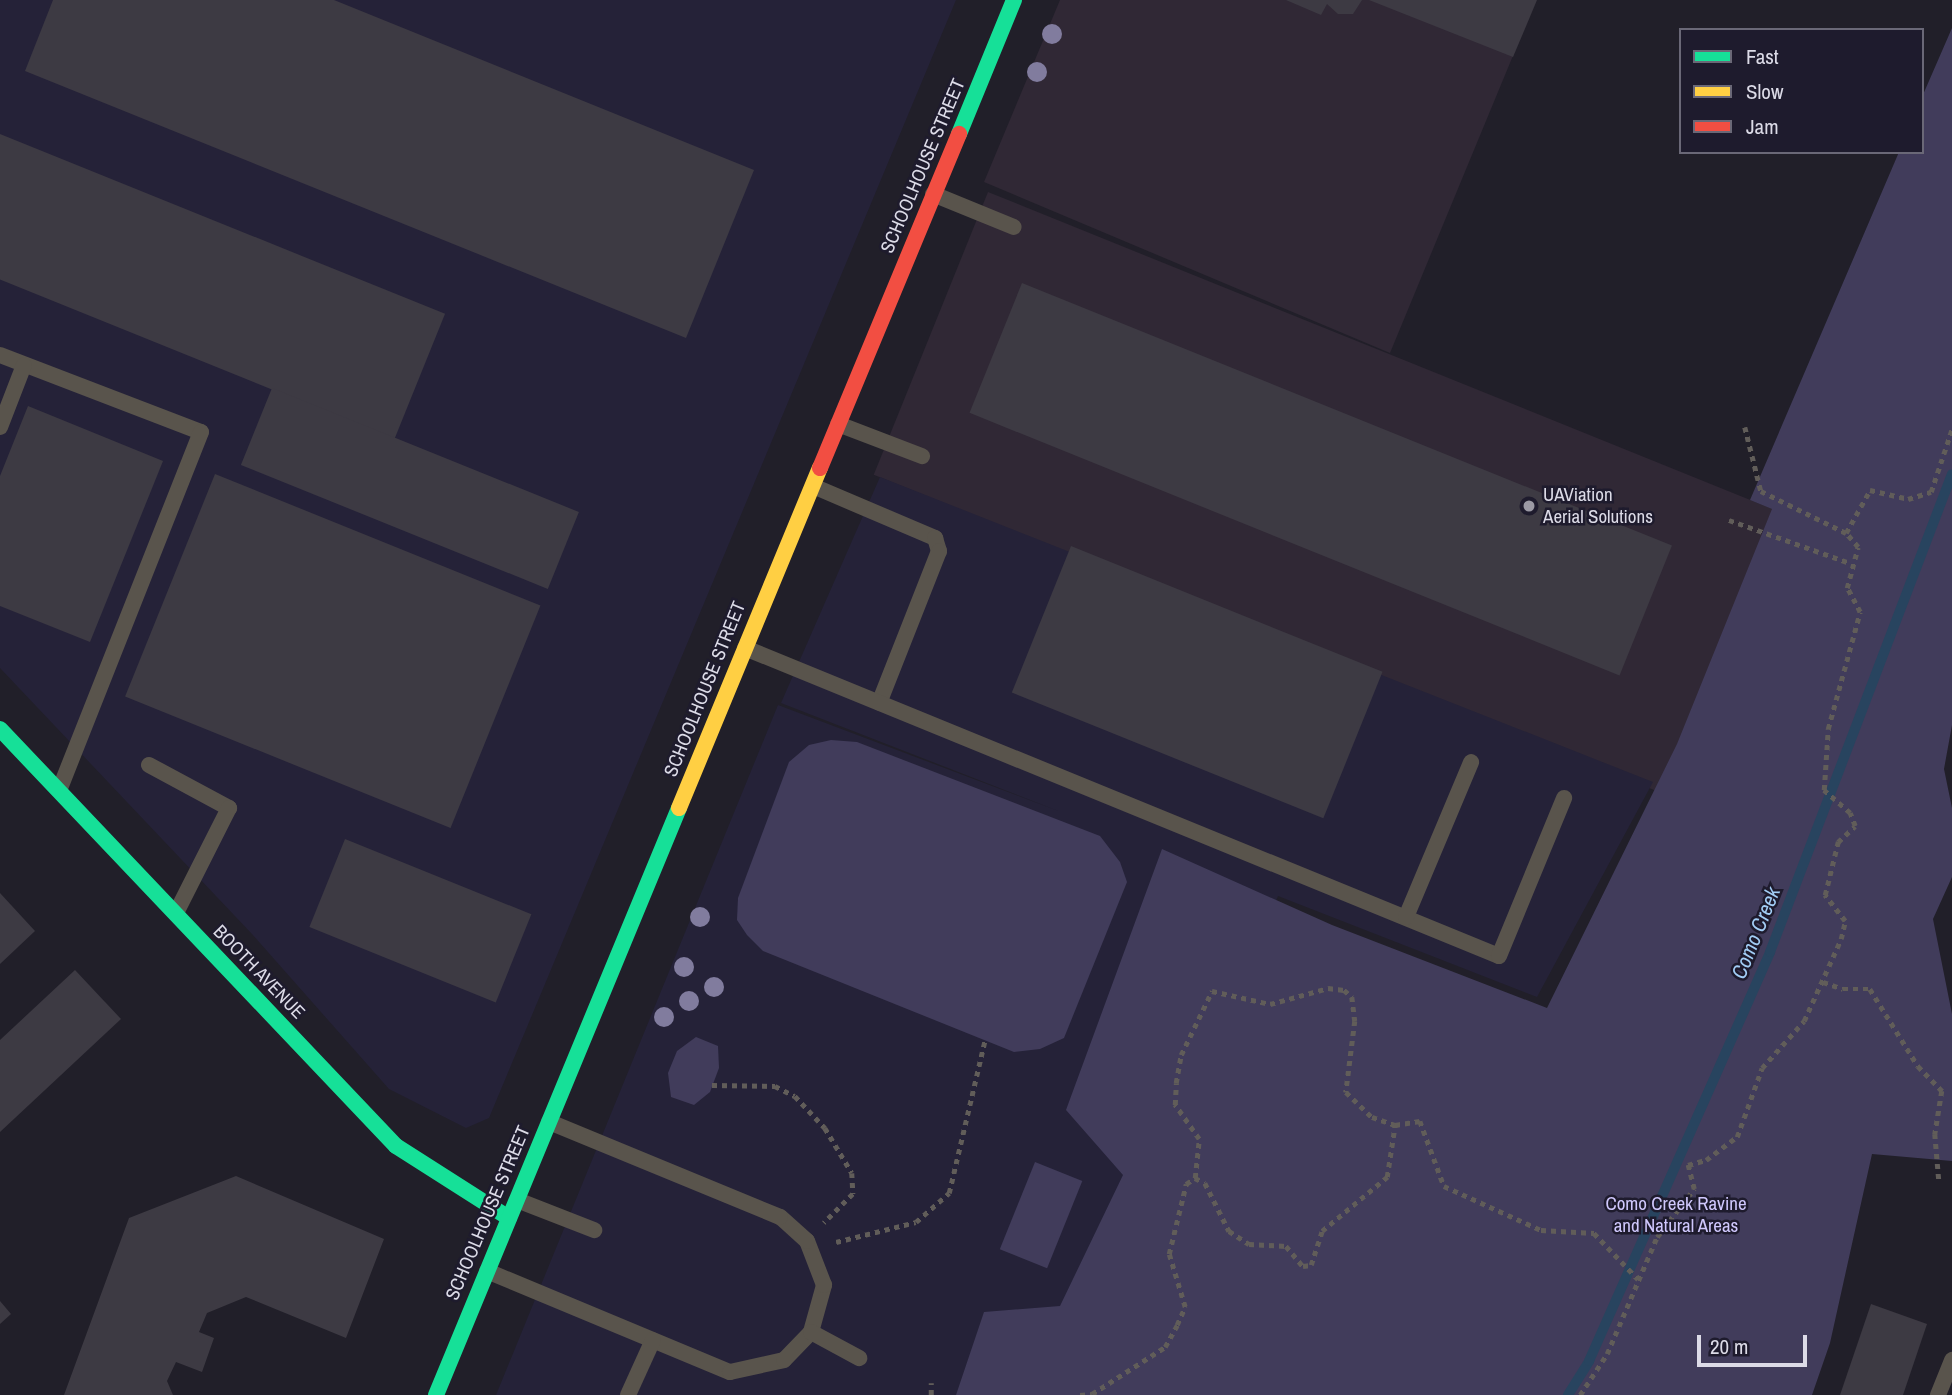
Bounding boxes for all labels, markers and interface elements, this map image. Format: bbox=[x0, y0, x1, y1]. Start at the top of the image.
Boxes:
legend bbox=[1679, 28, 1924, 154]
text: Fast bbox=[1746, 42, 1779, 71]
street label: SCHOOLHOUSE STREET bbox=[876, 75, 970, 257]
text: Slow bbox=[1746, 77, 1783, 106]
text: Jam bbox=[1746, 112, 1779, 141]
place label: UAViation Aerial Solutions bbox=[1543, 484, 1653, 528]
marker: UAViation Aerial Solutions bbox=[1521, 498, 1537, 514]
street label: SCHOOLHOUSE STREET bbox=[659, 598, 751, 780]
water label: Como Creek bbox=[1726, 883, 1786, 983]
street label: BOOTH AVENUE bbox=[208, 920, 310, 1024]
street label: SCHOOLHOUSE STREET bbox=[441, 1122, 535, 1304]
park label: Como Creek Ravine and Natural Areas bbox=[1605, 1193, 1747, 1237]
scale bar bbox=[1700, 1322, 1810, 1366]
text: 20 m bbox=[1710, 1332, 1748, 1361]

